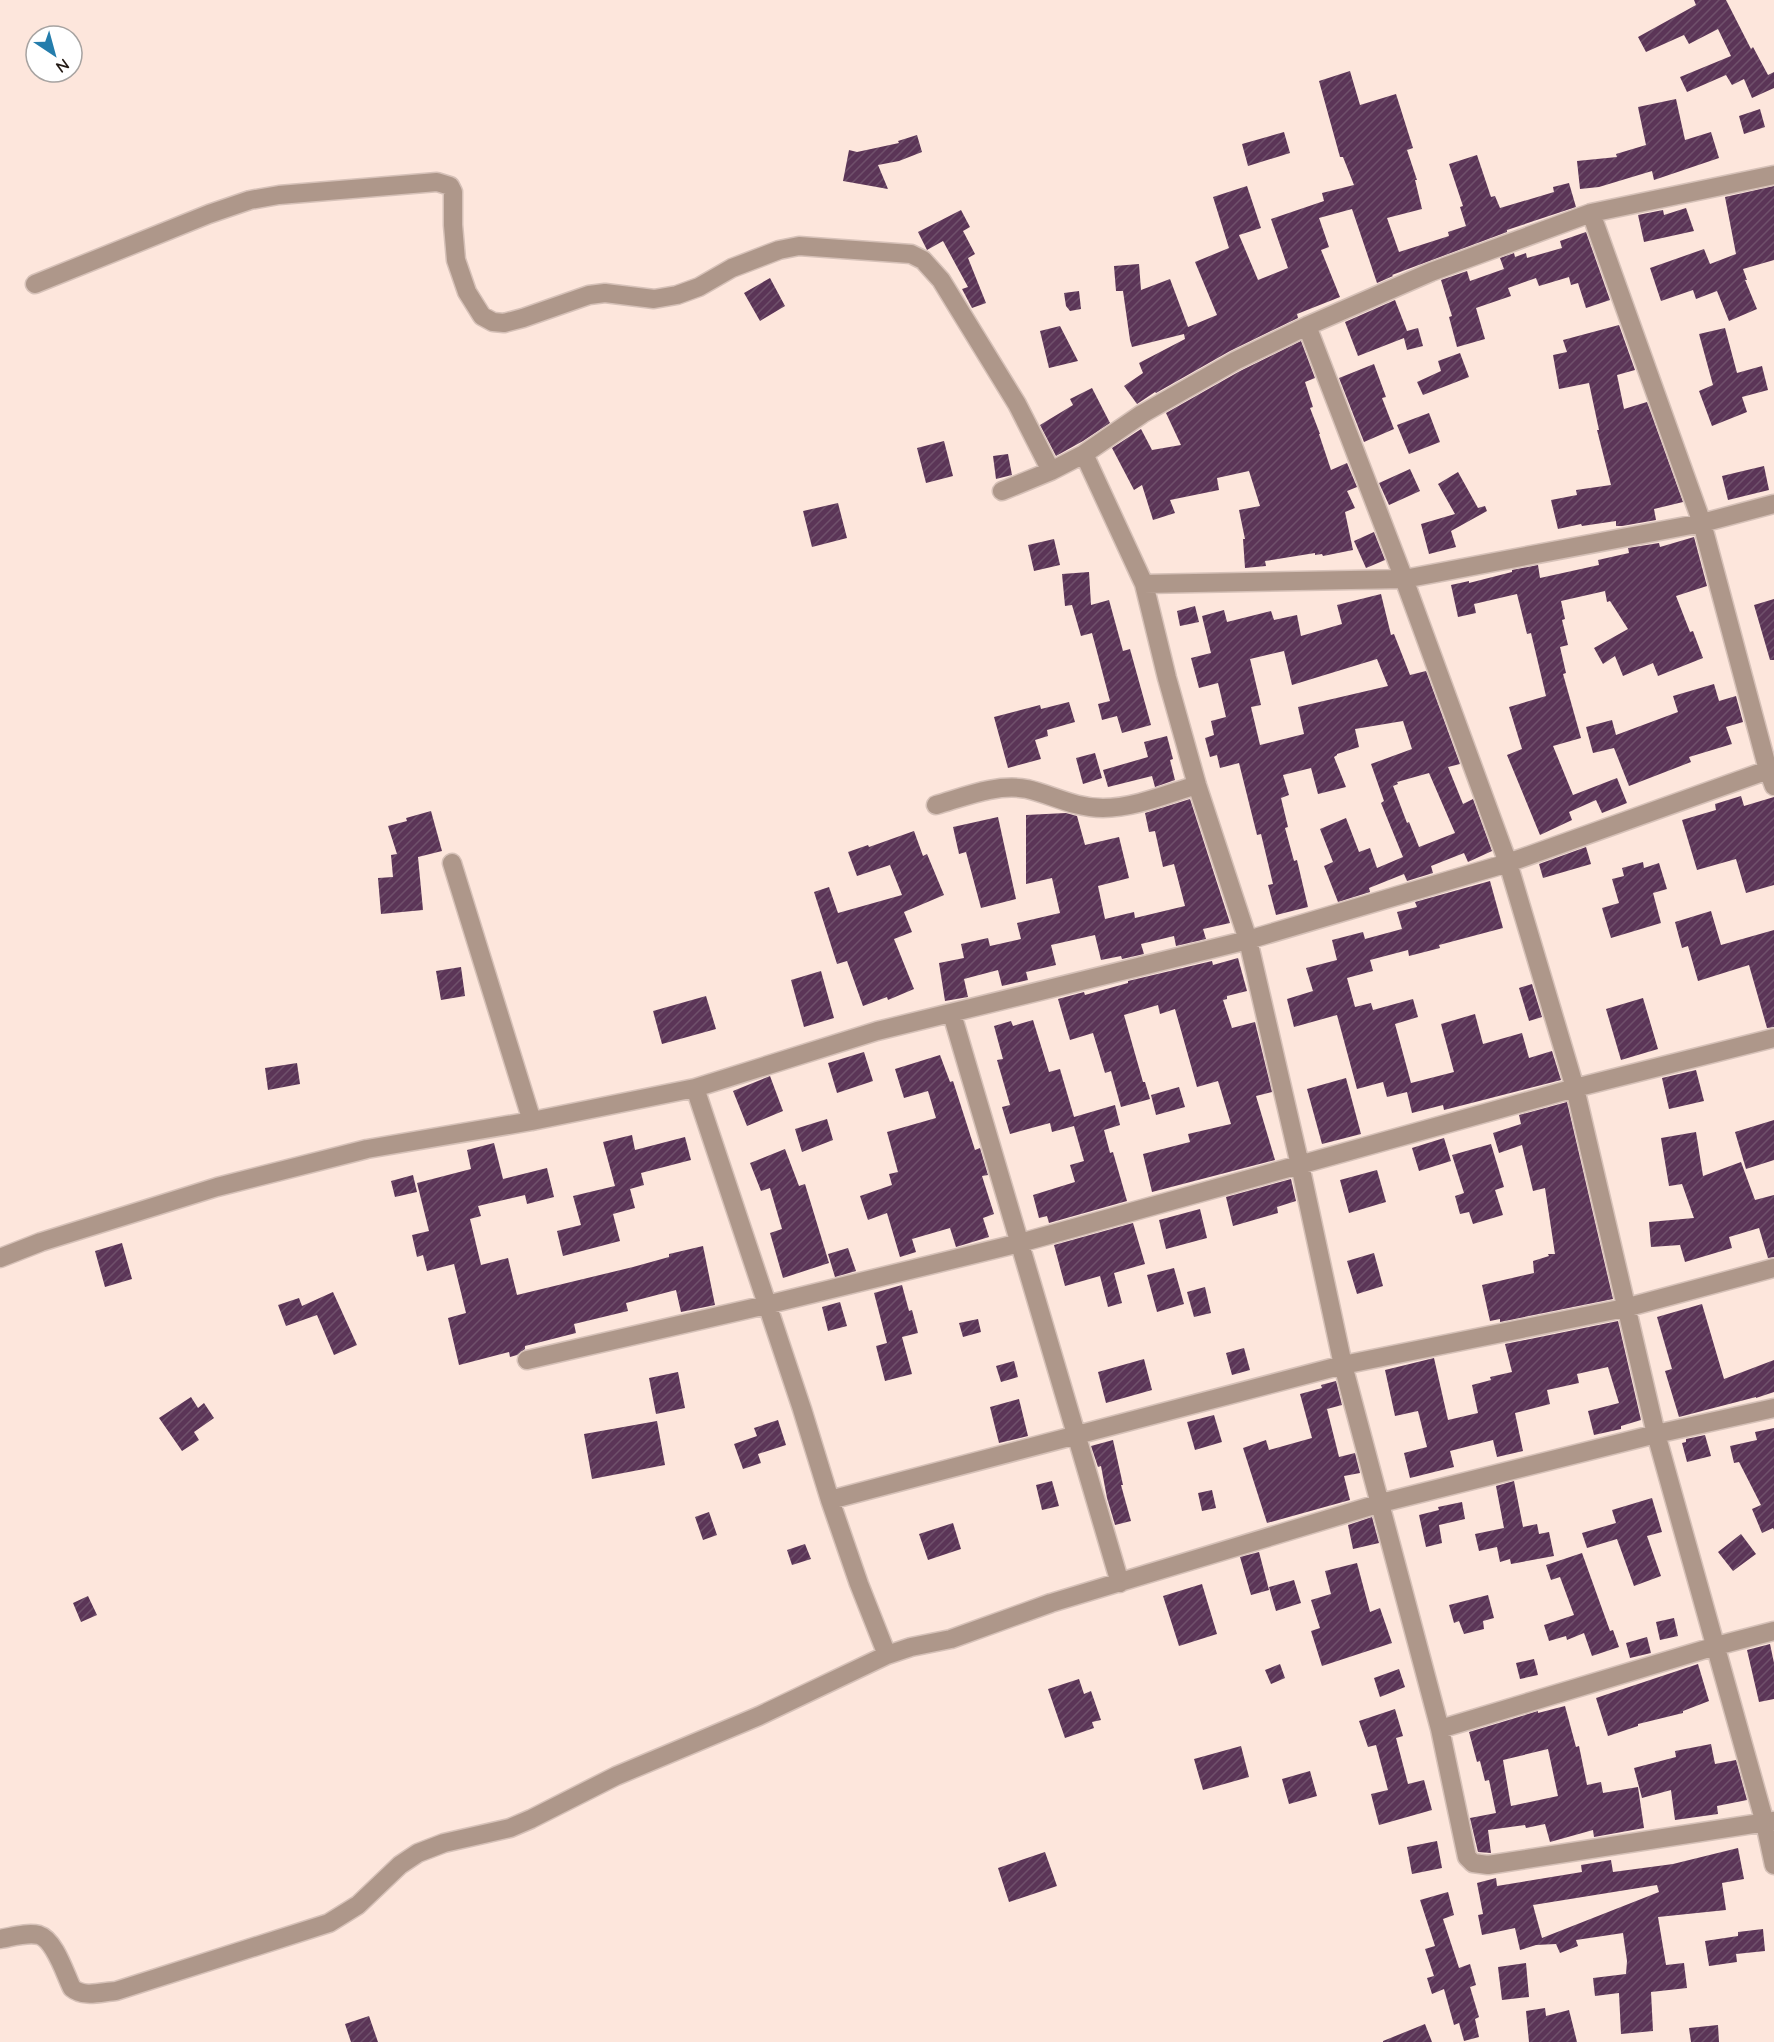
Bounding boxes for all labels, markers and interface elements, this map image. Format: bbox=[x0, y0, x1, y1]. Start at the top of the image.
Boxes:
north arrow bbox=[24, 24, 84, 84]
text: N bbox=[52, 55, 73, 78]

